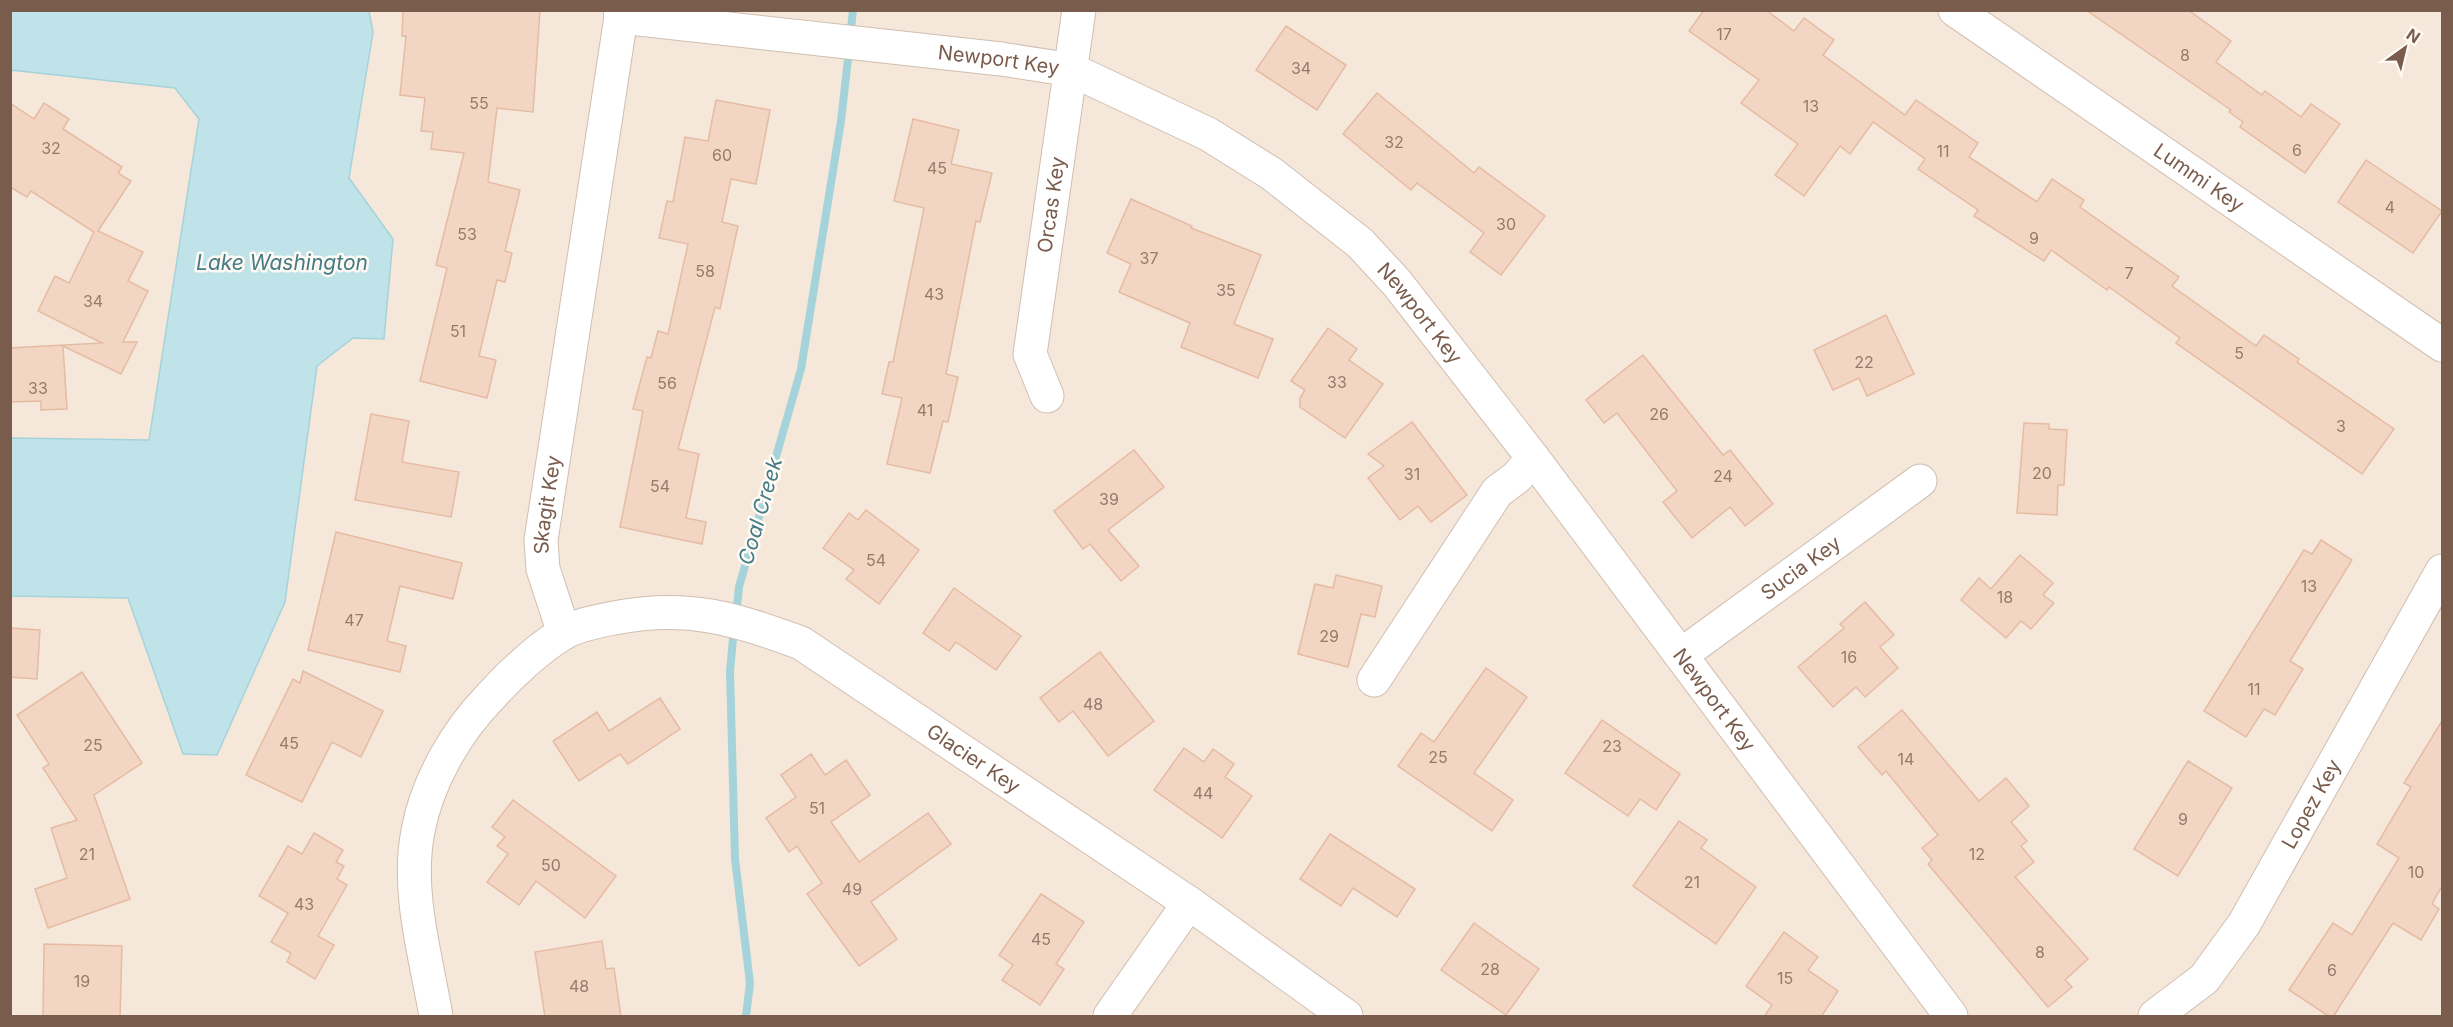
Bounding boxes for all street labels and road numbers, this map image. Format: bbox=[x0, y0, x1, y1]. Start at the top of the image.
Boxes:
street label: Newport Key bbox=[937, 40, 1061, 80]
street label: Lummi Key bbox=[2149, 138, 2248, 217]
street label: Orcas Key bbox=[1033, 155, 1070, 254]
street label: Newport Key bbox=[1372, 258, 1467, 368]
street label: Skagit Key bbox=[529, 454, 566, 555]
street label: Sucia Key bbox=[1756, 531, 1845, 605]
street label: Newport Key bbox=[1668, 644, 1760, 756]
street label: Glacier Key bbox=[922, 719, 1025, 798]
street label: Lopez Key bbox=[2277, 755, 2346, 853]

